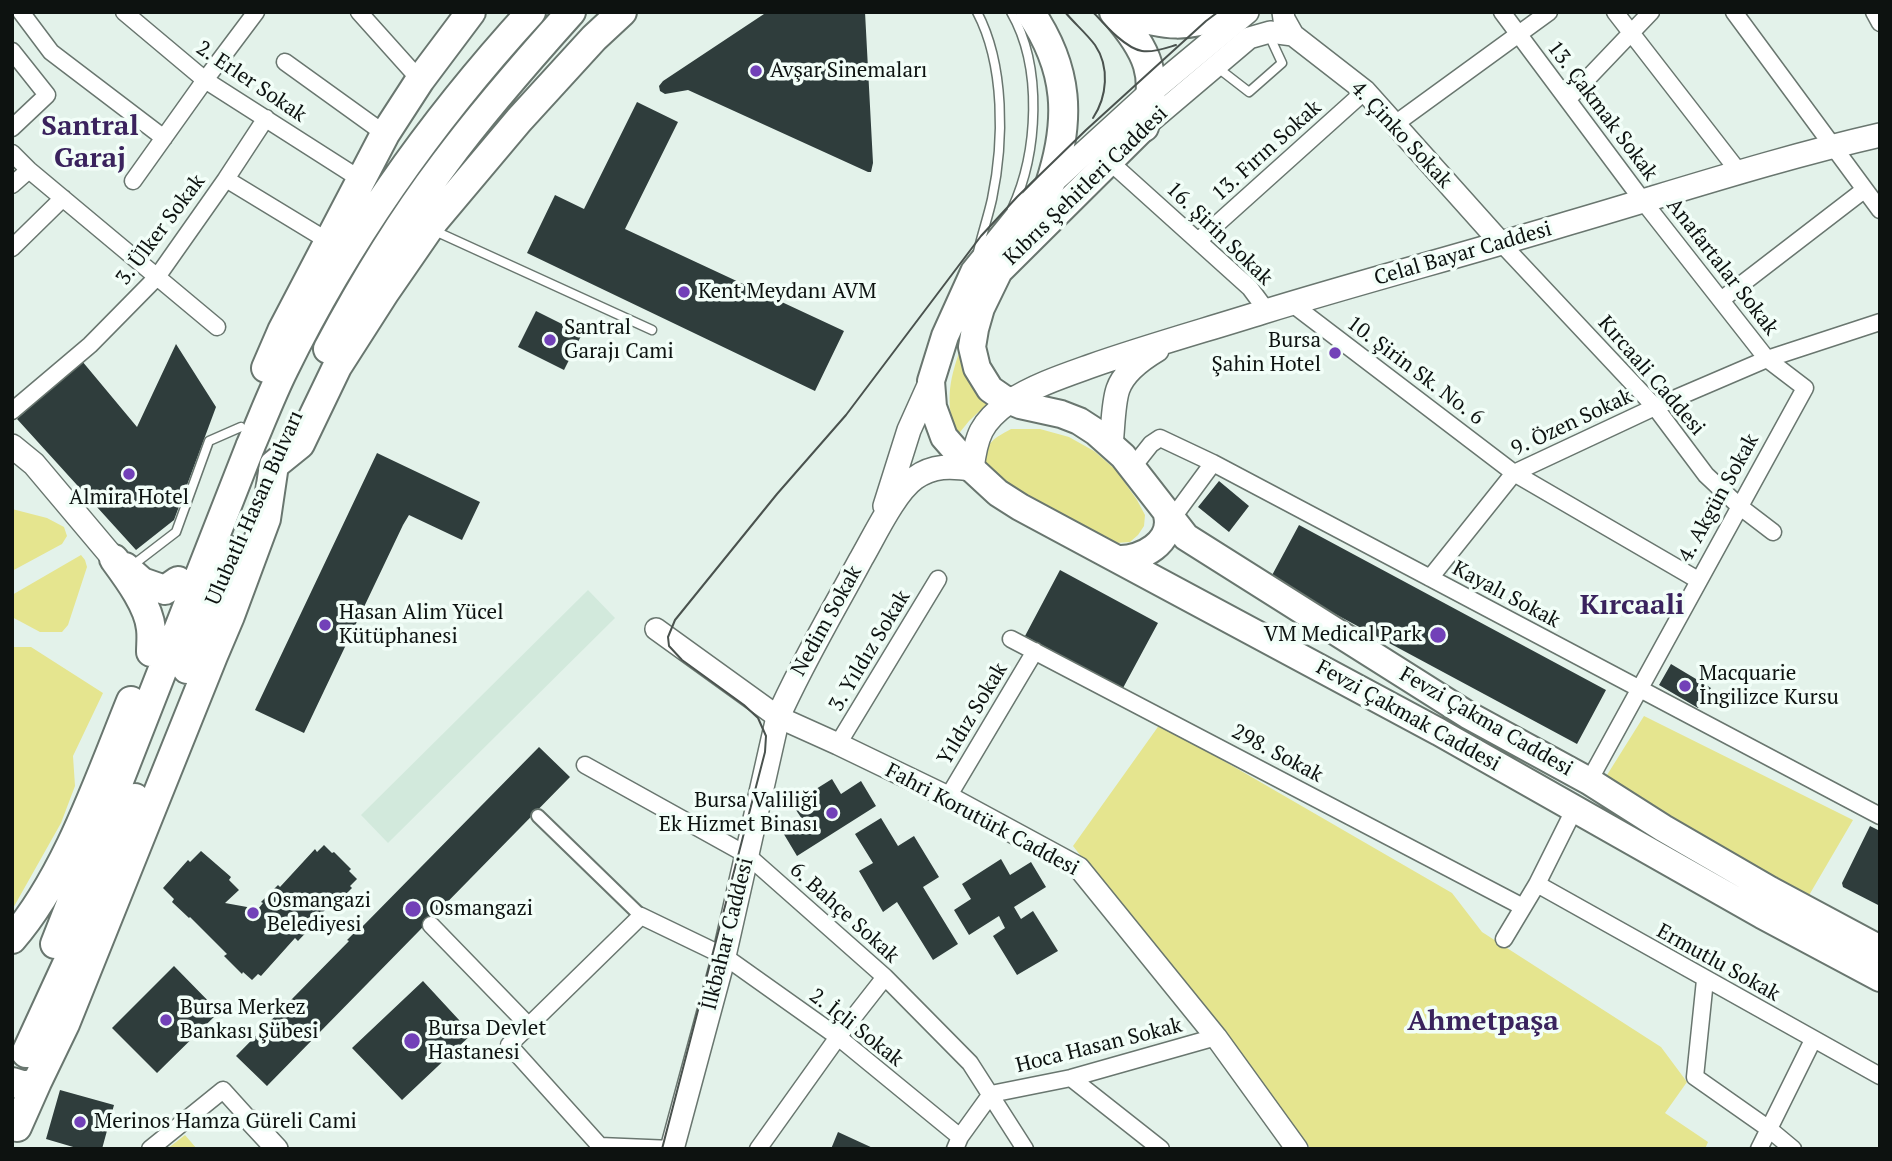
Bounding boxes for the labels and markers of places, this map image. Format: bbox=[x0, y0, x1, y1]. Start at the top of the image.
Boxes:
place label: Avşar Sinemaları bbox=[770, 58, 927, 84]
marker: Avşar Sinemaları bbox=[748, 63, 764, 79]
place label: Kent Meydanı AVM bbox=[698, 279, 876, 305]
marker: Kent Meydanı AVM bbox=[676, 284, 692, 300]
place label: Santral Garajı Cami bbox=[564, 315, 674, 365]
place label: Bursa Şahin Hotel bbox=[1212, 328, 1321, 378]
marker: Santral Garajı Cami bbox=[542, 332, 558, 348]
marker: Bursa Şahin Hotel bbox=[1327, 345, 1343, 361]
marker: Almira Hotel bbox=[121, 466, 137, 482]
place label: Almira Hotel bbox=[69, 485, 189, 511]
place label: Hasan Alim Yücel Kütüphanesi bbox=[339, 600, 503, 650]
marker: Hasan Alim Yücel Kütüphanesi bbox=[317, 617, 333, 633]
place label: VM Medical Park bbox=[1264, 622, 1422, 648]
marker: VM Medical Park bbox=[1428, 625, 1448, 645]
place label: Macquarie İngilizce Kursu bbox=[1699, 661, 1839, 711]
marker: Macquarie İngilizce Kursu bbox=[1677, 678, 1693, 694]
place label: Bursa Valiliği Ek Hizmet Binası bbox=[659, 788, 818, 838]
marker: Bursa Valiliği Ek Hizmet Binası bbox=[824, 805, 840, 821]
place label: Osmangazi Belediyesi bbox=[267, 888, 371, 938]
place label: Osmangazi bbox=[429, 896, 533, 922]
marker: Osmangazi bbox=[403, 899, 423, 919]
marker: Osmangazi Belediyesi bbox=[245, 905, 261, 921]
place label: Bursa Merkez Bankası Şübesi bbox=[180, 995, 319, 1045]
marker: Bursa Merkez Bankası Şübesi bbox=[158, 1012, 174, 1028]
place label: Bursa Devlet Hastanesi bbox=[428, 1016, 546, 1066]
marker: Bursa Devlet Hastanesi bbox=[402, 1031, 422, 1051]
place label: Merinos Hamza Güreli Cami bbox=[94, 1109, 357, 1135]
marker: Merinos Hamza Güreli Cami bbox=[72, 1114, 88, 1130]

